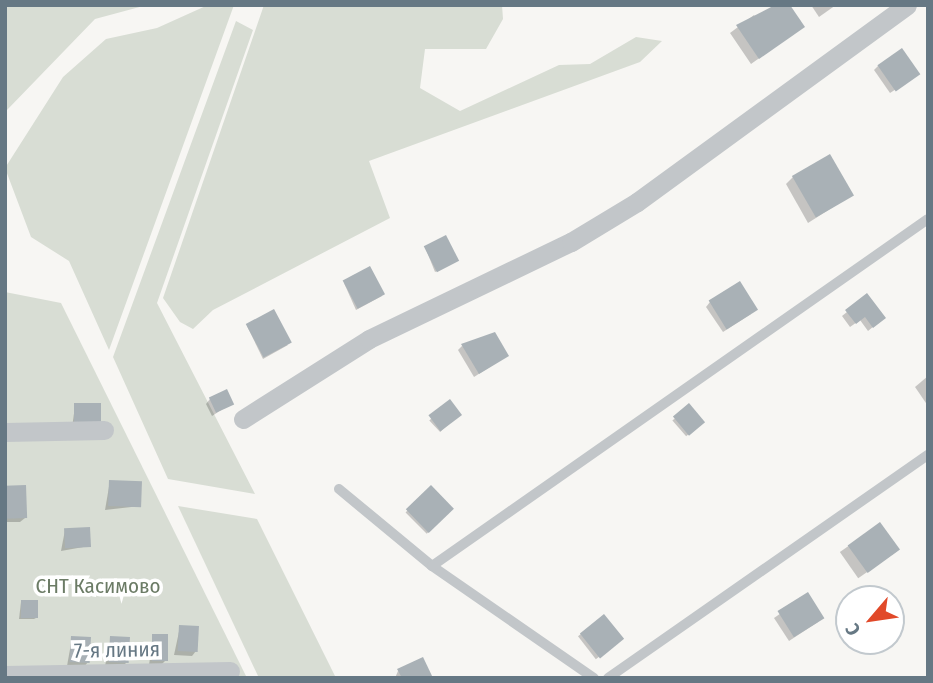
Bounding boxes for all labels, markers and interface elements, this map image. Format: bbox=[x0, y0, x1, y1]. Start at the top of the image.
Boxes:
park label: СНТ Касимово bbox=[35, 573, 161, 599]
north arrow bbox=[835, 585, 905, 655]
text: С bbox=[840, 620, 865, 639]
street label: 7-я линия bbox=[74, 637, 160, 663]

